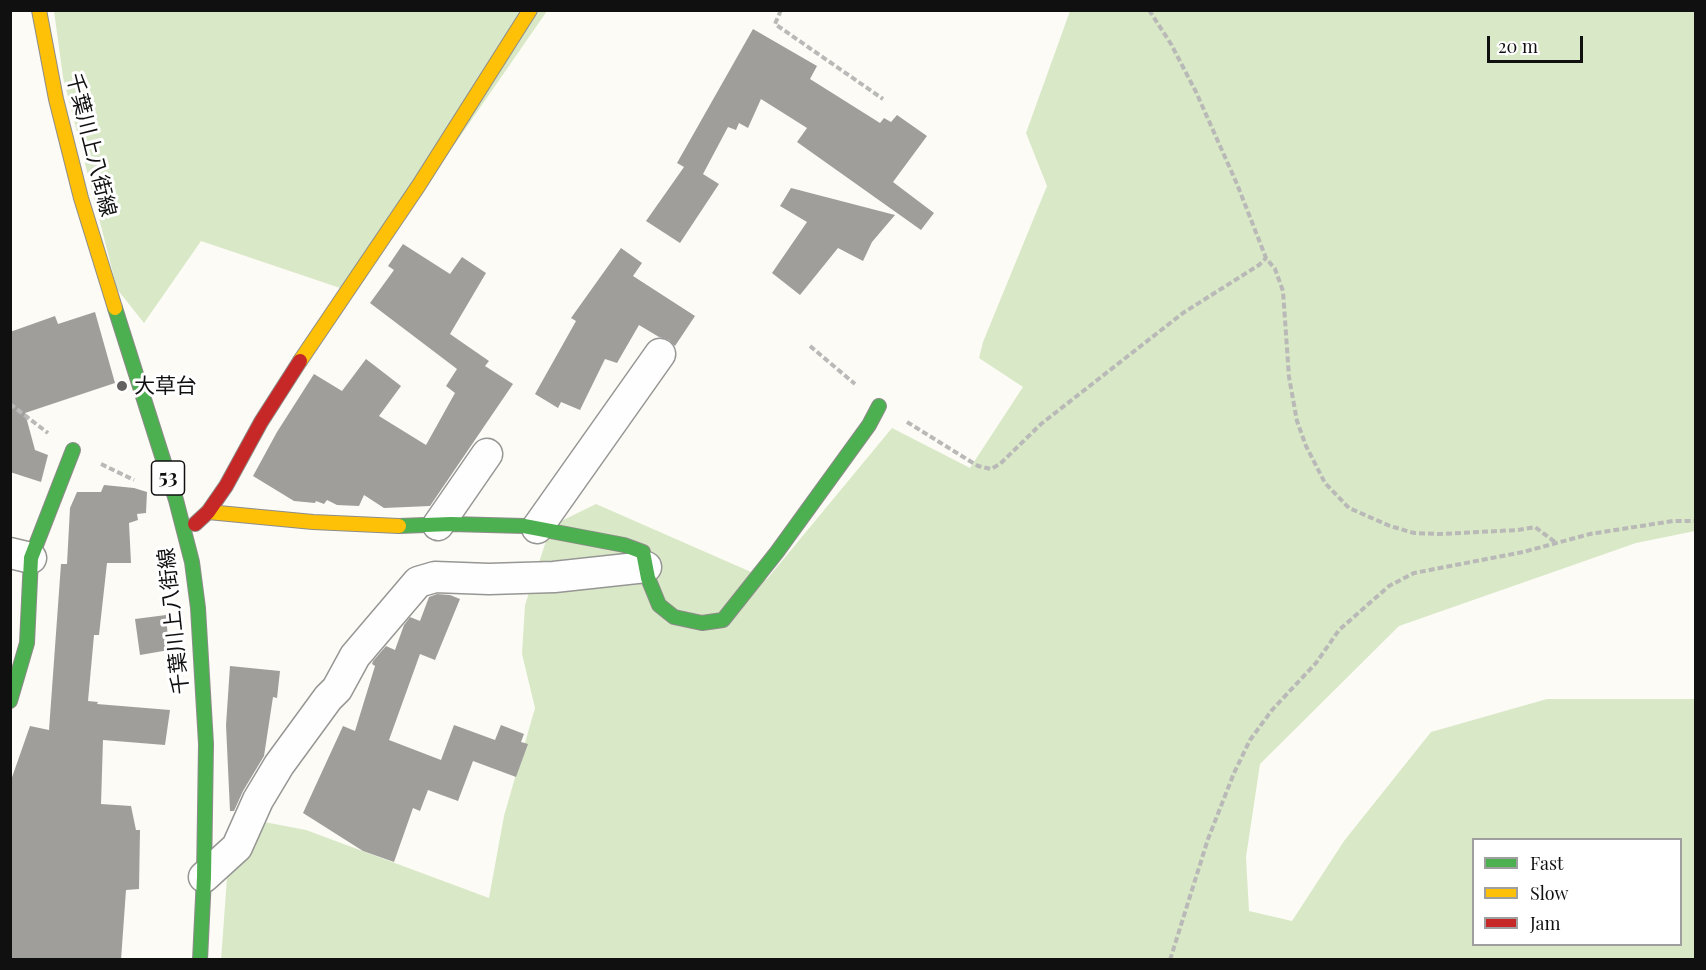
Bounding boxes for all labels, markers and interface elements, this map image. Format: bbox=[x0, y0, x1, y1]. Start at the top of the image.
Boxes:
scale bar bbox=[1490, 24, 1586, 62]
text: 20 m bbox=[1498, 34, 1538, 58]
street label: 千葉川上八街線 bbox=[61, 71, 121, 219]
place label: 大草台 bbox=[134, 373, 197, 399]
marker: 大草台 bbox=[115, 379, 129, 393]
road number: 53 bbox=[152, 461, 184, 495]
street label: 千葉川上八街線 bbox=[154, 547, 194, 695]
legend bbox=[1472, 838, 1682, 946]
text: Fast bbox=[1530, 851, 1563, 875]
text: Slow bbox=[1530, 881, 1568, 905]
text: Jam bbox=[1530, 911, 1560, 935]

